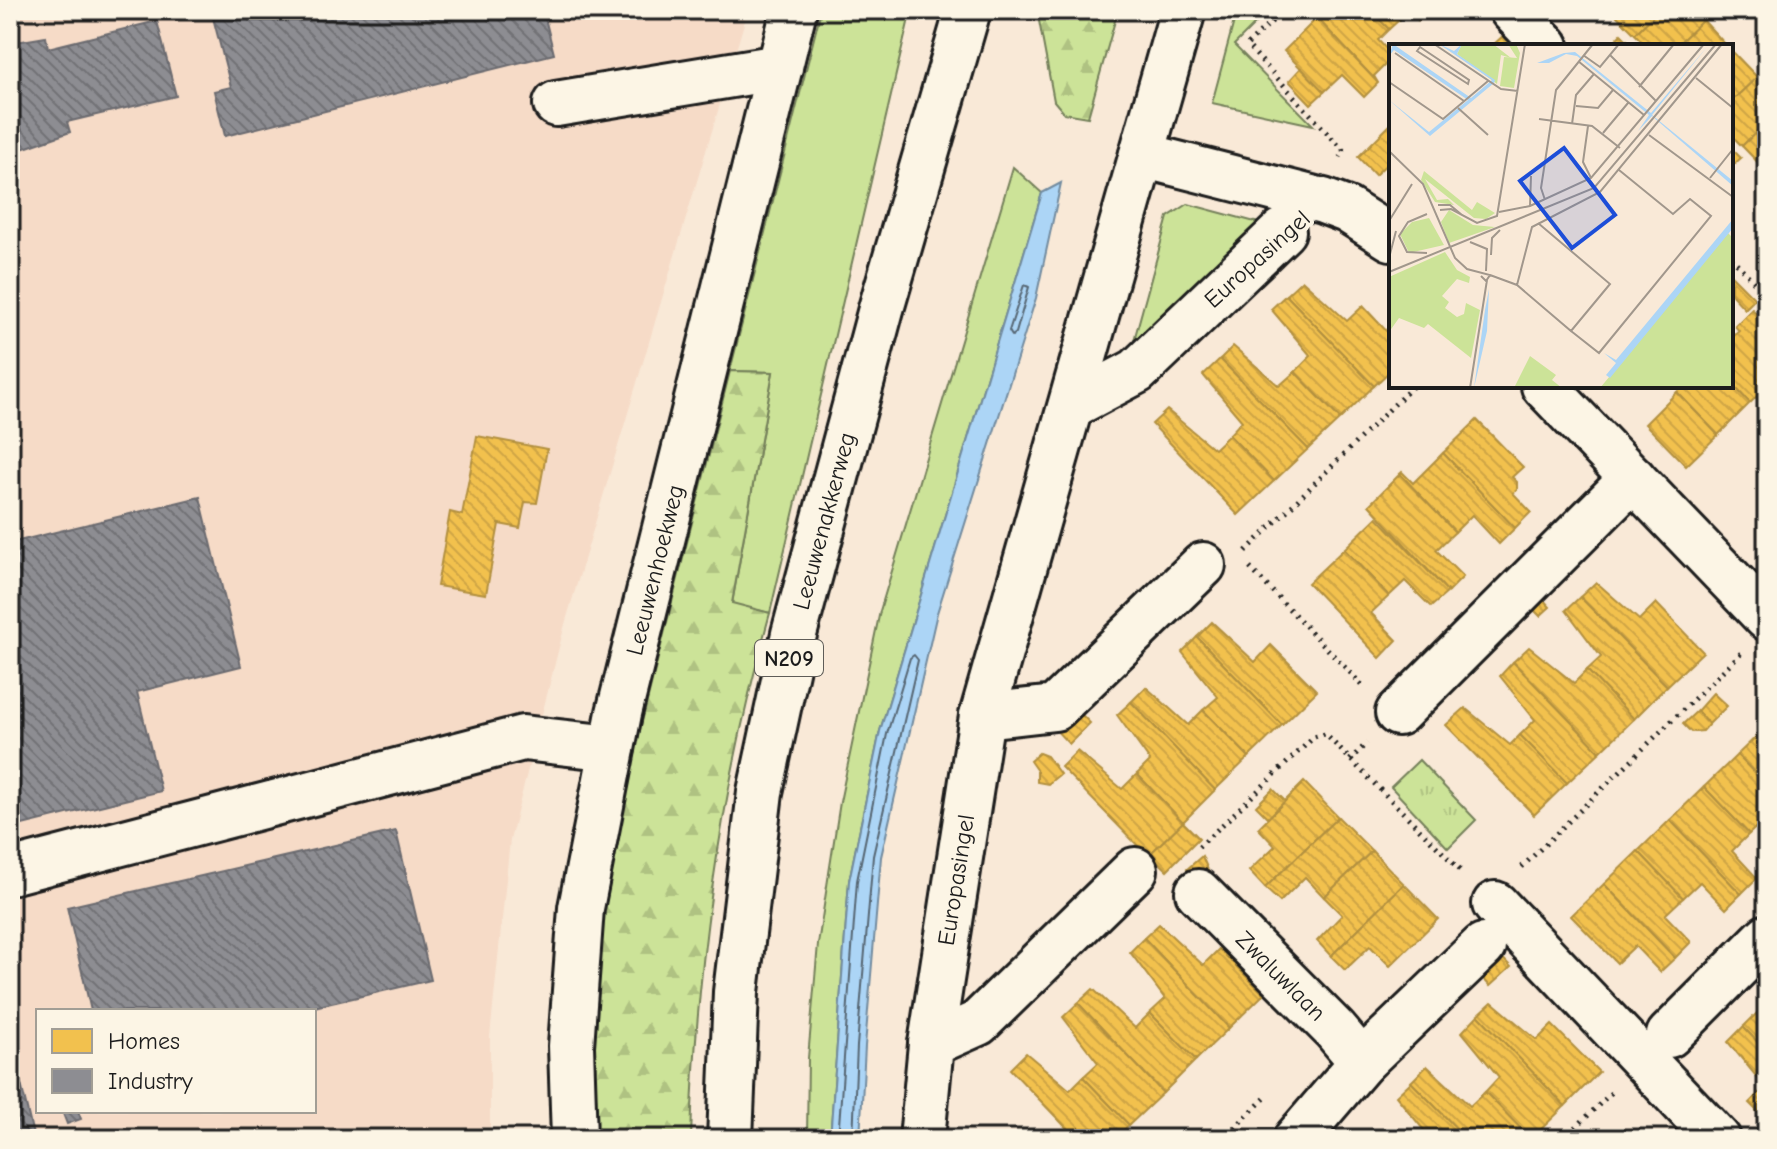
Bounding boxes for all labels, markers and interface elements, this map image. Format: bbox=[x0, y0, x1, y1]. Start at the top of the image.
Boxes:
inset map bbox=[1389, 44, 1733, 388]
street label: Europasingel bbox=[1198, 204, 1316, 314]
street label: Leeuwenakkerweg bbox=[787, 429, 861, 613]
street label: Leeuwenhoekweg bbox=[620, 482, 690, 658]
road number: N209 bbox=[755, 640, 823, 676]
street label: Europasingel bbox=[932, 812, 980, 948]
street label: Zwaluwlaan bbox=[1230, 925, 1332, 1027]
legend bbox=[36, 1009, 316, 1113]
text: Homes bbox=[108, 1027, 180, 1055]
text: Industry bbox=[108, 1067, 193, 1095]

